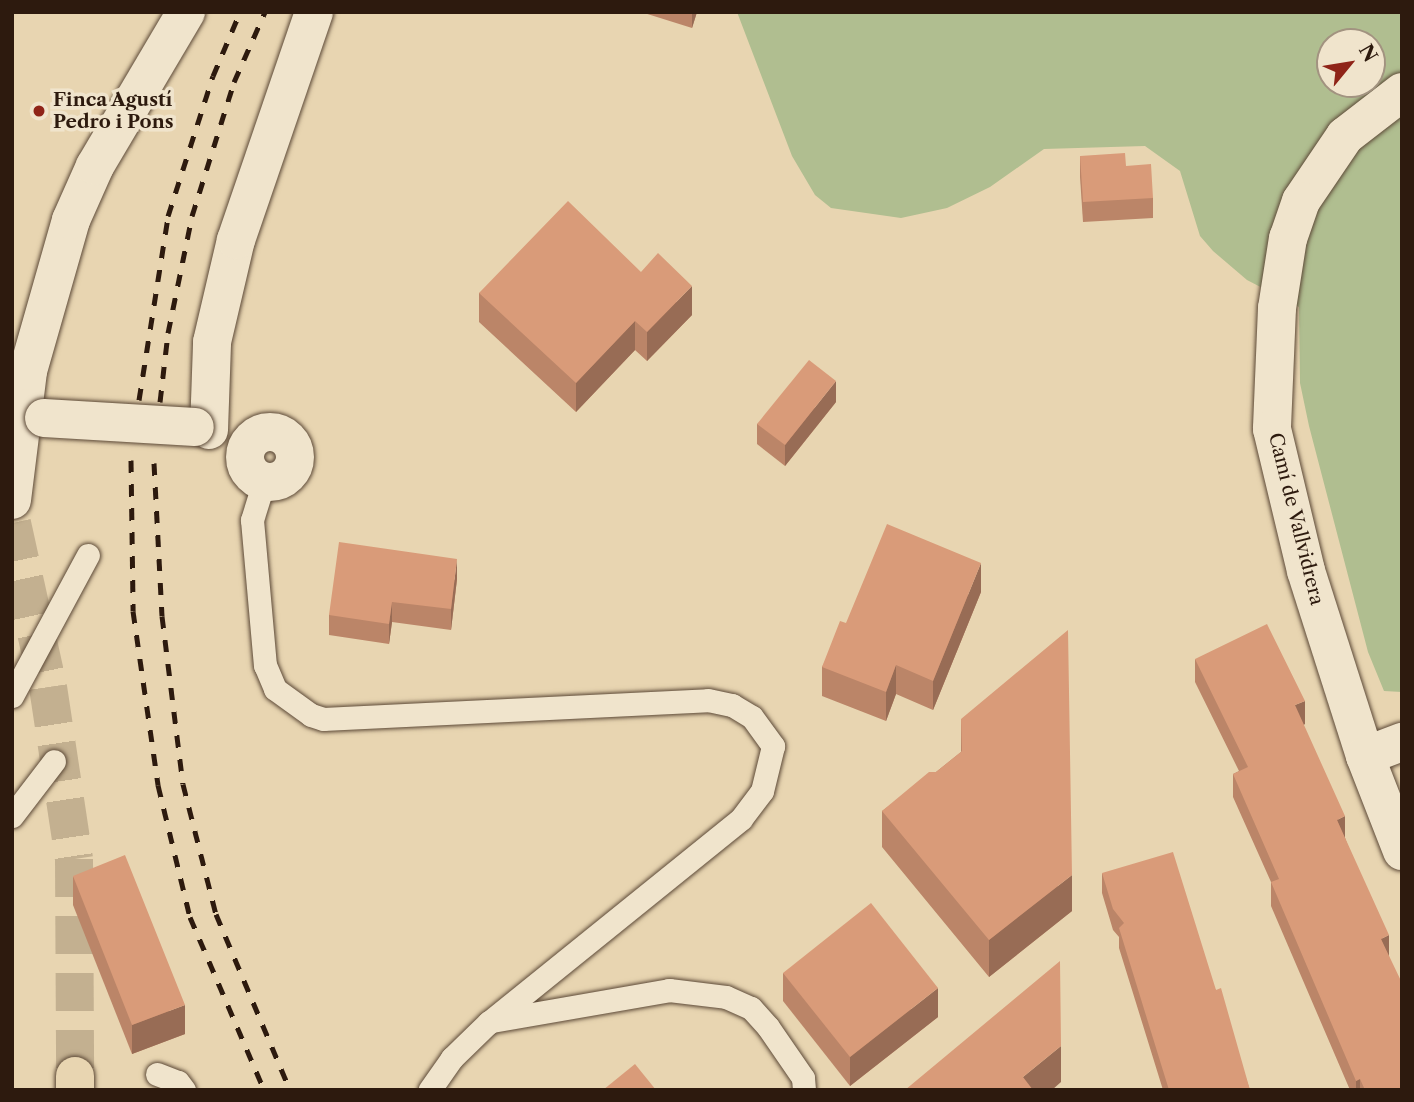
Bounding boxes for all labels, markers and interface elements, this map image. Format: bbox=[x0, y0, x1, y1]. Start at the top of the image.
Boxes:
north arrow bbox=[1316, 28, 1386, 98]
text: N bbox=[1354, 40, 1382, 66]
place label: Finca Agustí Pedro i Pons bbox=[53, 89, 174, 133]
marker: Finca Agustí Pedro i Pons bbox=[31, 103, 47, 119]
street label: Camí de Vallvidrera bbox=[1263, 430, 1329, 608]

